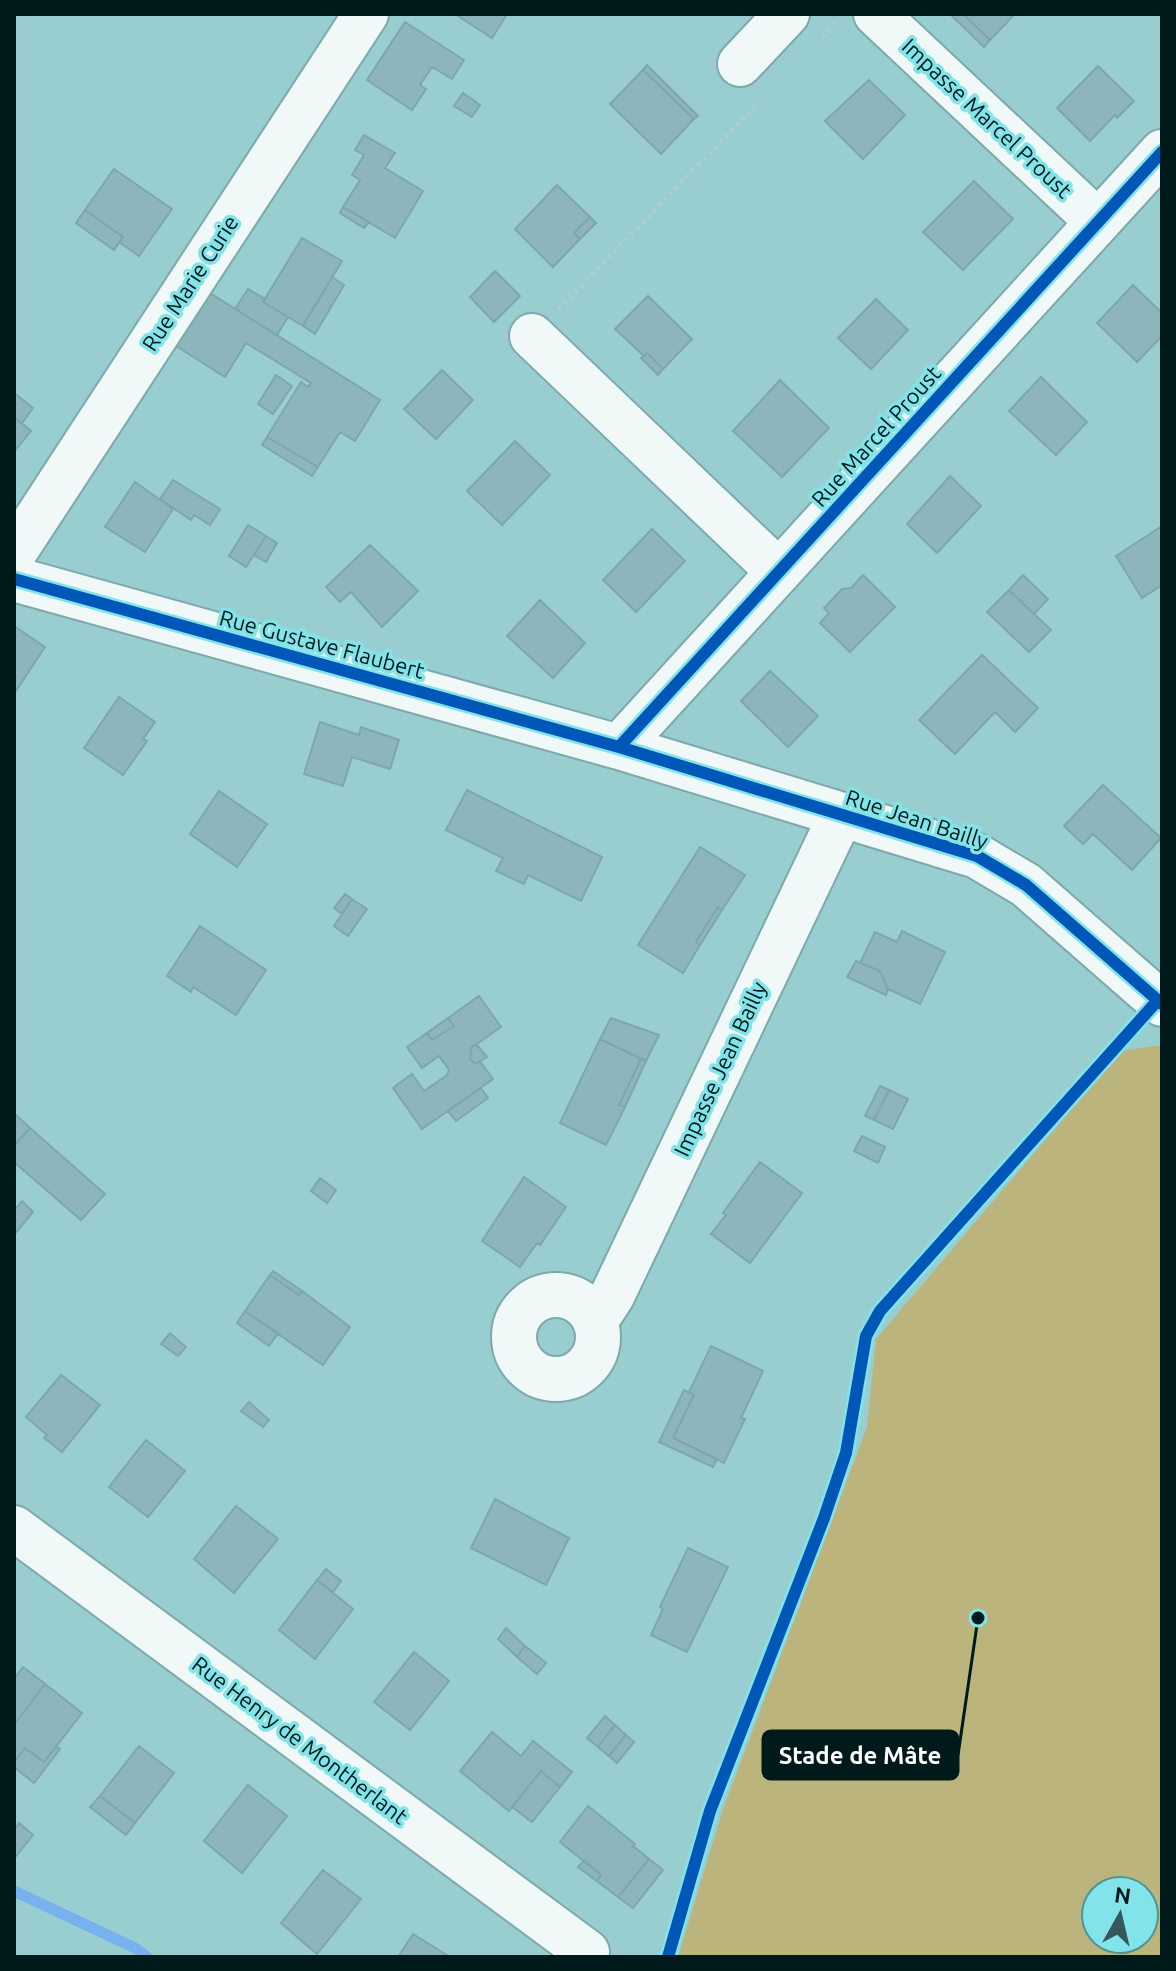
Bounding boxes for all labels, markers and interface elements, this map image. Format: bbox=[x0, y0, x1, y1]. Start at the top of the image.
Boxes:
street label: Impasse Marcel Proust bbox=[898, 33, 1077, 203]
street label: Rue Marie Curie bbox=[137, 210, 243, 355]
street label: Rue Marcel Proust bbox=[806, 360, 946, 511]
street label: Rue Gustave Flaubert bbox=[217, 604, 428, 683]
street label: Rue Jean Bailly bbox=[843, 784, 992, 853]
street label: Impasse Jean Bailly bbox=[668, 977, 771, 1160]
street label: Rue Henry de Montherlant bbox=[188, 1651, 413, 1829]
callout: Stade de Mâte bbox=[763, 1731, 958, 1779]
text: Stade de Mâte bbox=[779, 1742, 941, 1769]
north arrow bbox=[1080, 1875, 1160, 1955]
text: N bbox=[1113, 1881, 1133, 1908]

